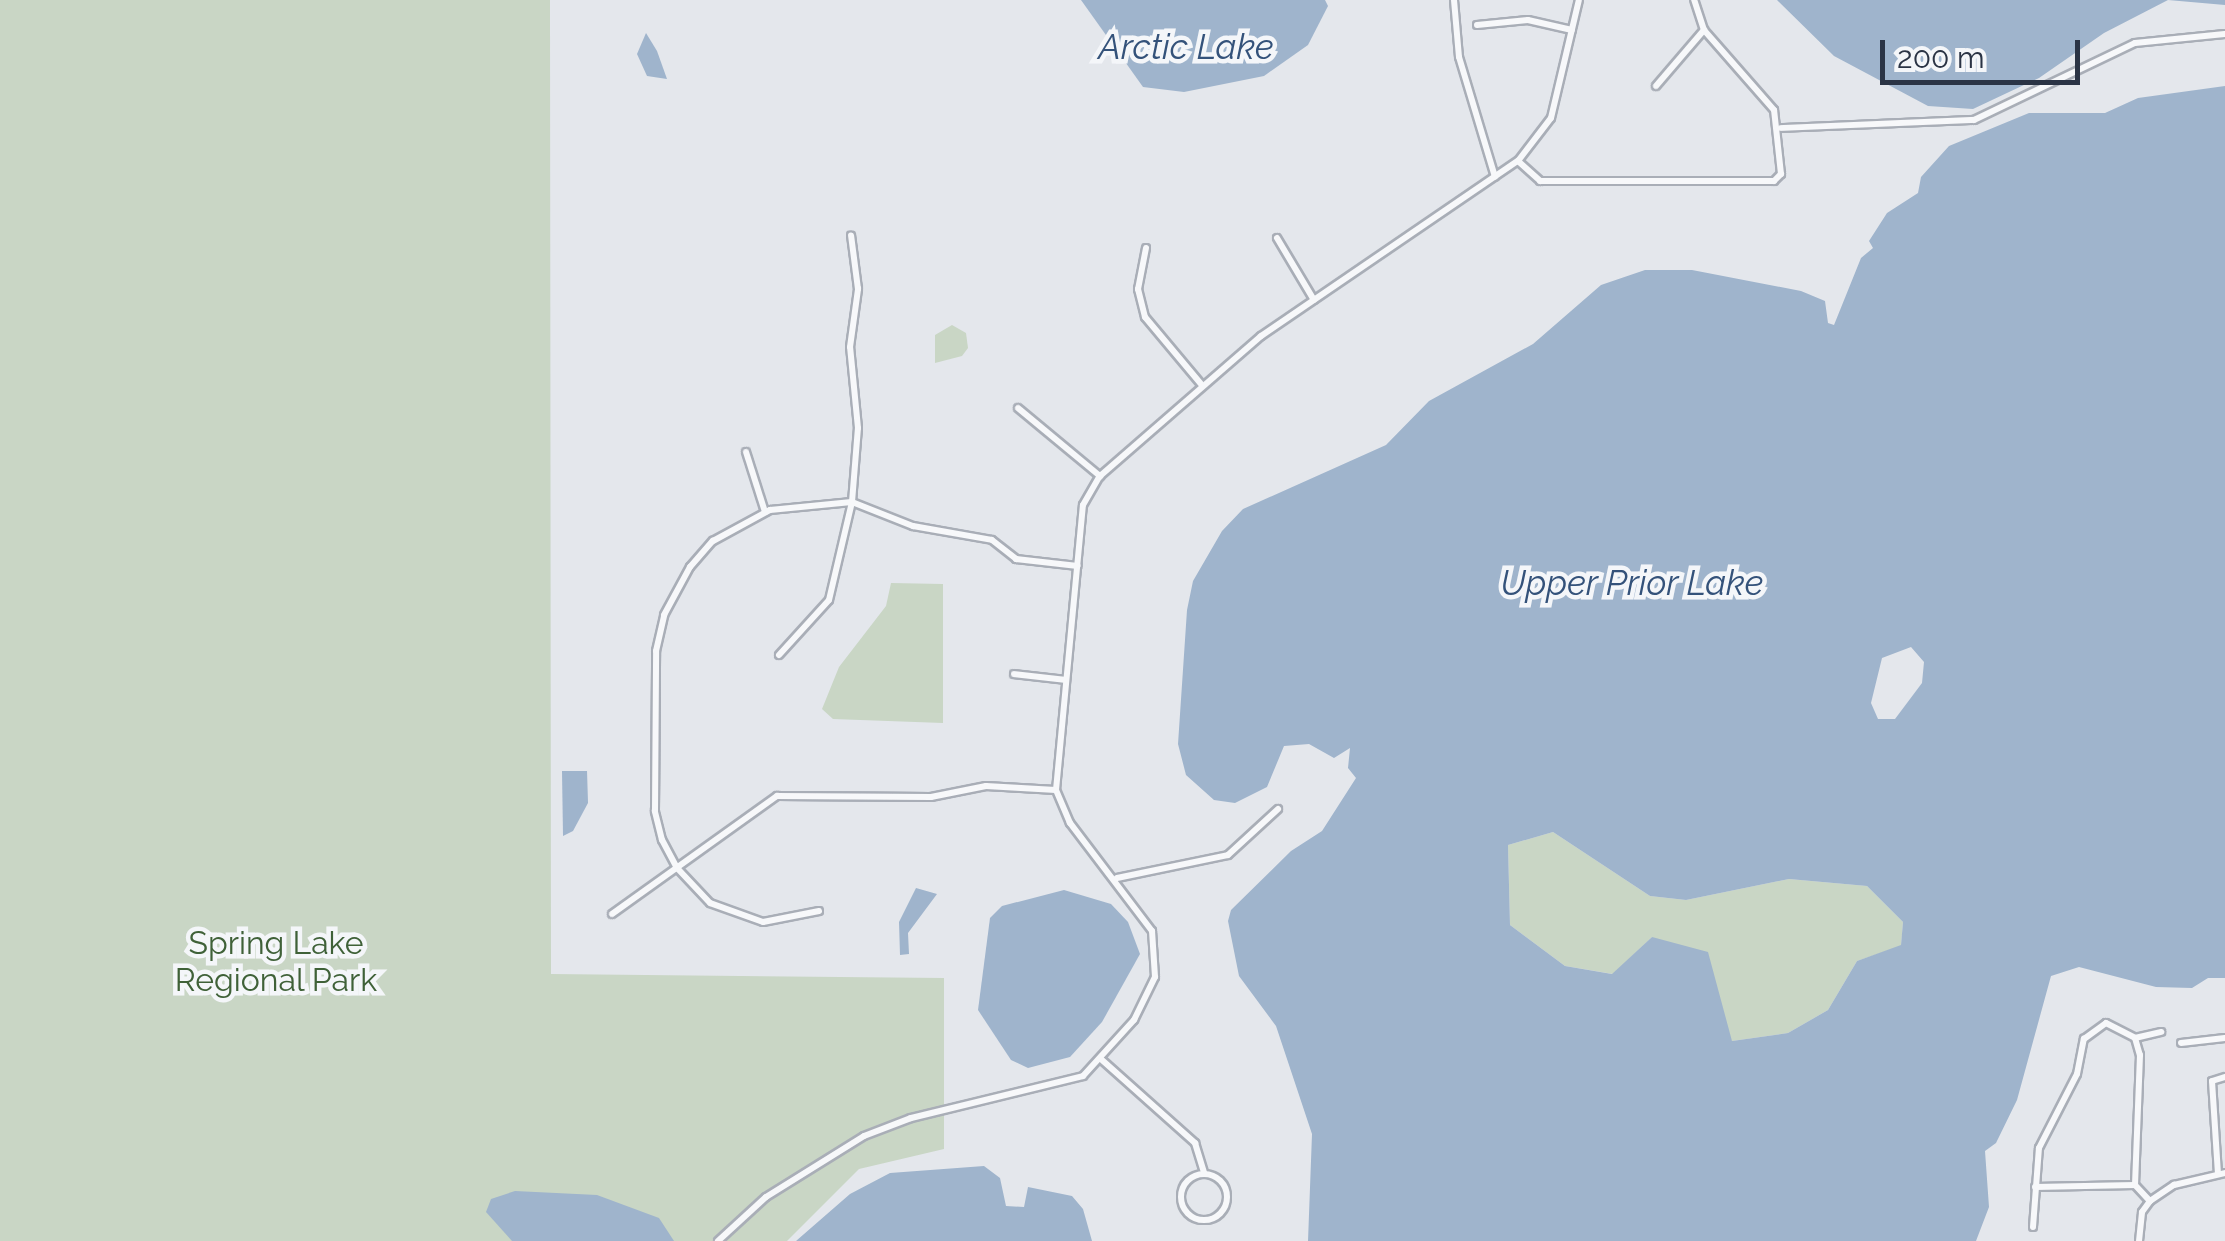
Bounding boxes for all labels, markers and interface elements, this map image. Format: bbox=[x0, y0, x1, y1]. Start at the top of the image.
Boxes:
scale bar bbox=[1885, 20, 2085, 82]
water label: Arctic Lake bbox=[1098, 26, 1274, 68]
text: 200 m bbox=[1897, 40, 1985, 75]
water label: Upper Prior Lake bbox=[1500, 562, 1764, 604]
park label: Spring Lake Regional Park bbox=[174, 925, 378, 1000]

